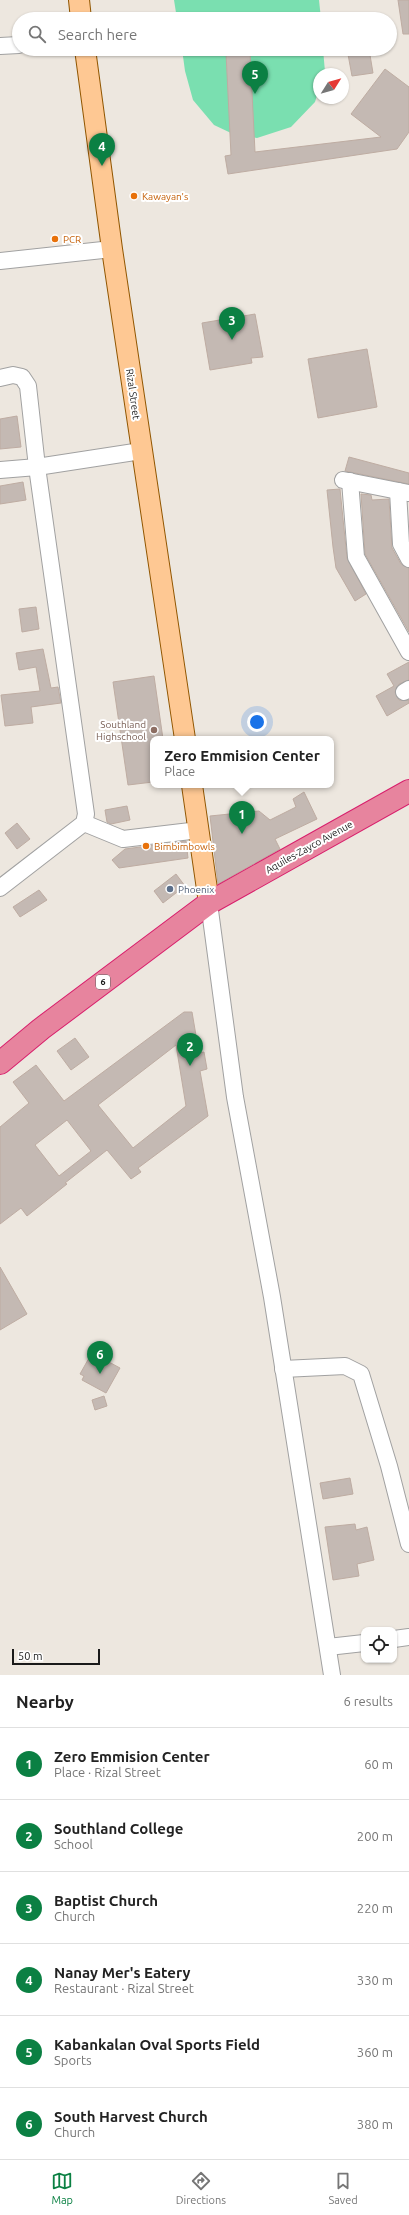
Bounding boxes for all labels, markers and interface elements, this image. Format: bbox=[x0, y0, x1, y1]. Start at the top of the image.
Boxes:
search box bbox=[12, 12, 397, 56]
icon: search bbox=[26, 23, 48, 45]
text: Search here bbox=[58, 26, 137, 43]
pin: 5 bbox=[242, 61, 268, 94]
north arrow bbox=[313, 68, 349, 104]
pin: 4 bbox=[89, 133, 115, 166]
marker: Kawayan's bbox=[129, 191, 139, 201]
place label: Kawayan's bbox=[142, 191, 188, 202]
marker: PCR bbox=[50, 234, 60, 244]
place label: PCR bbox=[63, 234, 81, 245]
pin: 3 bbox=[219, 307, 245, 340]
street label: Rizal Street bbox=[124, 368, 142, 420]
your location bbox=[247, 712, 267, 732]
place label: Southland Highschool bbox=[96, 719, 146, 742]
marker: Southland Highschool bbox=[149, 725, 159, 735]
popup bbox=[150, 736, 334, 788]
text: Zero Emmision Center bbox=[164, 747, 320, 764]
text: Place bbox=[164, 764, 195, 778]
pin: 1 bbox=[229, 801, 255, 834]
street label: Aquiles-Zayco Avenue bbox=[264, 818, 354, 876]
marker: Bimbimbowls bbox=[141, 841, 151, 851]
place label: Bimbimbowls bbox=[154, 841, 215, 852]
marker: Phoenix bbox=[165, 884, 175, 894]
place label: Phoenix bbox=[178, 884, 214, 895]
road number: 6 bbox=[96, 975, 110, 989]
pin: 2 bbox=[177, 1033, 203, 1066]
pin: 6 bbox=[87, 1341, 113, 1374]
map controls bbox=[361, 1627, 397, 1663]
button: locate bbox=[361, 1627, 397, 1663]
scale bar bbox=[12, 1647, 100, 1666]
text: 50 m bbox=[18, 1650, 42, 1662]
text: Nearby bbox=[16, 1692, 74, 1711]
text: 6 results bbox=[343, 1694, 393, 1708]
text: Zero Emmision Center bbox=[54, 1748, 210, 1765]
text: 1 bbox=[25, 1757, 33, 1771]
text: 60 m bbox=[364, 1757, 393, 1771]
text: Place · Rizal Street bbox=[54, 1765, 161, 1779]
text: Southland College bbox=[54, 1820, 183, 1837]
text: 2 bbox=[25, 1829, 33, 1843]
text: 200 m bbox=[357, 1829, 393, 1843]
text: School bbox=[54, 1837, 93, 1851]
text: Baptist Church bbox=[54, 1892, 158, 1909]
text: 3 bbox=[25, 1901, 33, 1915]
text: 220 m bbox=[357, 1901, 393, 1915]
text: Church bbox=[54, 1909, 95, 1923]
text: Nanay Mer's Eatery bbox=[54, 1964, 190, 1981]
text: 4 bbox=[25, 1973, 33, 1987]
text: 330 m bbox=[357, 1973, 393, 1987]
text: Restaurant · Rizal Street bbox=[54, 1981, 194, 1995]
text: Kabankalan Oval Sports Field bbox=[54, 2036, 260, 2053]
text: 5 bbox=[25, 2045, 33, 2059]
text: 360 m bbox=[357, 2045, 393, 2059]
text: Sports bbox=[54, 2053, 92, 2067]
text: South Harvest Church bbox=[54, 2108, 208, 2125]
text: 6 bbox=[25, 2117, 33, 2131]
text: 380 m bbox=[357, 2117, 393, 2131]
text: Church bbox=[54, 2125, 95, 2139]
tab: Map bbox=[51, 2170, 73, 2206]
tab: Directions bbox=[176, 2170, 226, 2206]
tab: Saved bbox=[328, 2170, 358, 2206]

